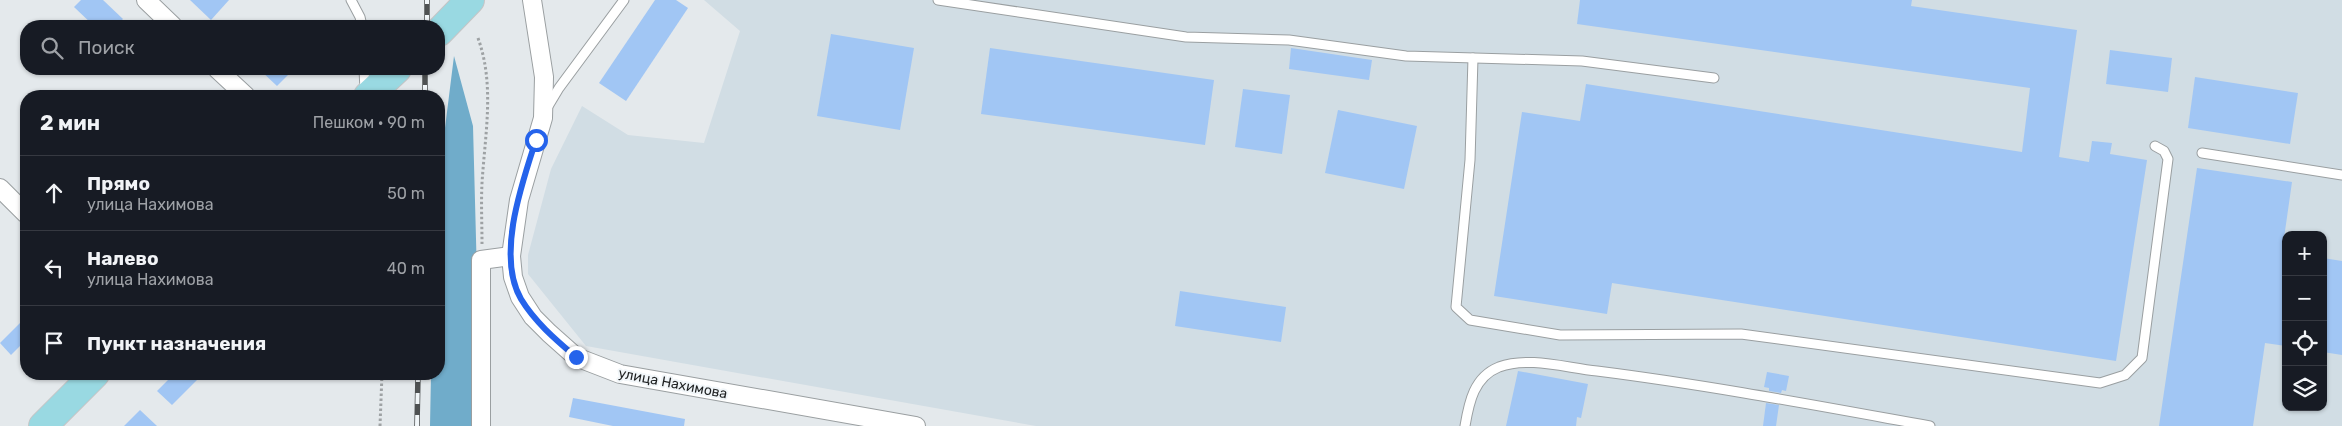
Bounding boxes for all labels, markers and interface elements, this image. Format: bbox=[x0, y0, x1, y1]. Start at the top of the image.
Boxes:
search box bbox=[20, 20, 445, 75]
icon: search bbox=[38, 34, 66, 62]
text: Поиск bbox=[78, 36, 135, 59]
text: 2 мин bbox=[40, 110, 100, 135]
text: Пешком · 90 m bbox=[313, 113, 425, 132]
route start bbox=[525, 129, 548, 152]
text: Прямо bbox=[87, 172, 150, 195]
icon: ahead bbox=[40, 179, 68, 207]
text: 50 m bbox=[387, 184, 425, 203]
text: улица Нахимова bbox=[87, 195, 213, 214]
map controls bbox=[2282, 231, 2327, 411]
button: + bbox=[2282, 231, 2327, 276]
text: Налево bbox=[87, 247, 159, 270]
icon: left bbox=[40, 254, 68, 282]
text: 40 m bbox=[387, 259, 425, 278]
text: улица Нахимова bbox=[87, 270, 213, 289]
button: − bbox=[2282, 276, 2327, 321]
button: locate bbox=[2282, 321, 2327, 366]
icon: arrive bbox=[40, 329, 68, 357]
text: Пункт назначения bbox=[87, 332, 266, 355]
route end bbox=[565, 346, 588, 369]
street label: улица Нахимова bbox=[617, 365, 729, 402]
button: layers bbox=[2282, 366, 2327, 411]

